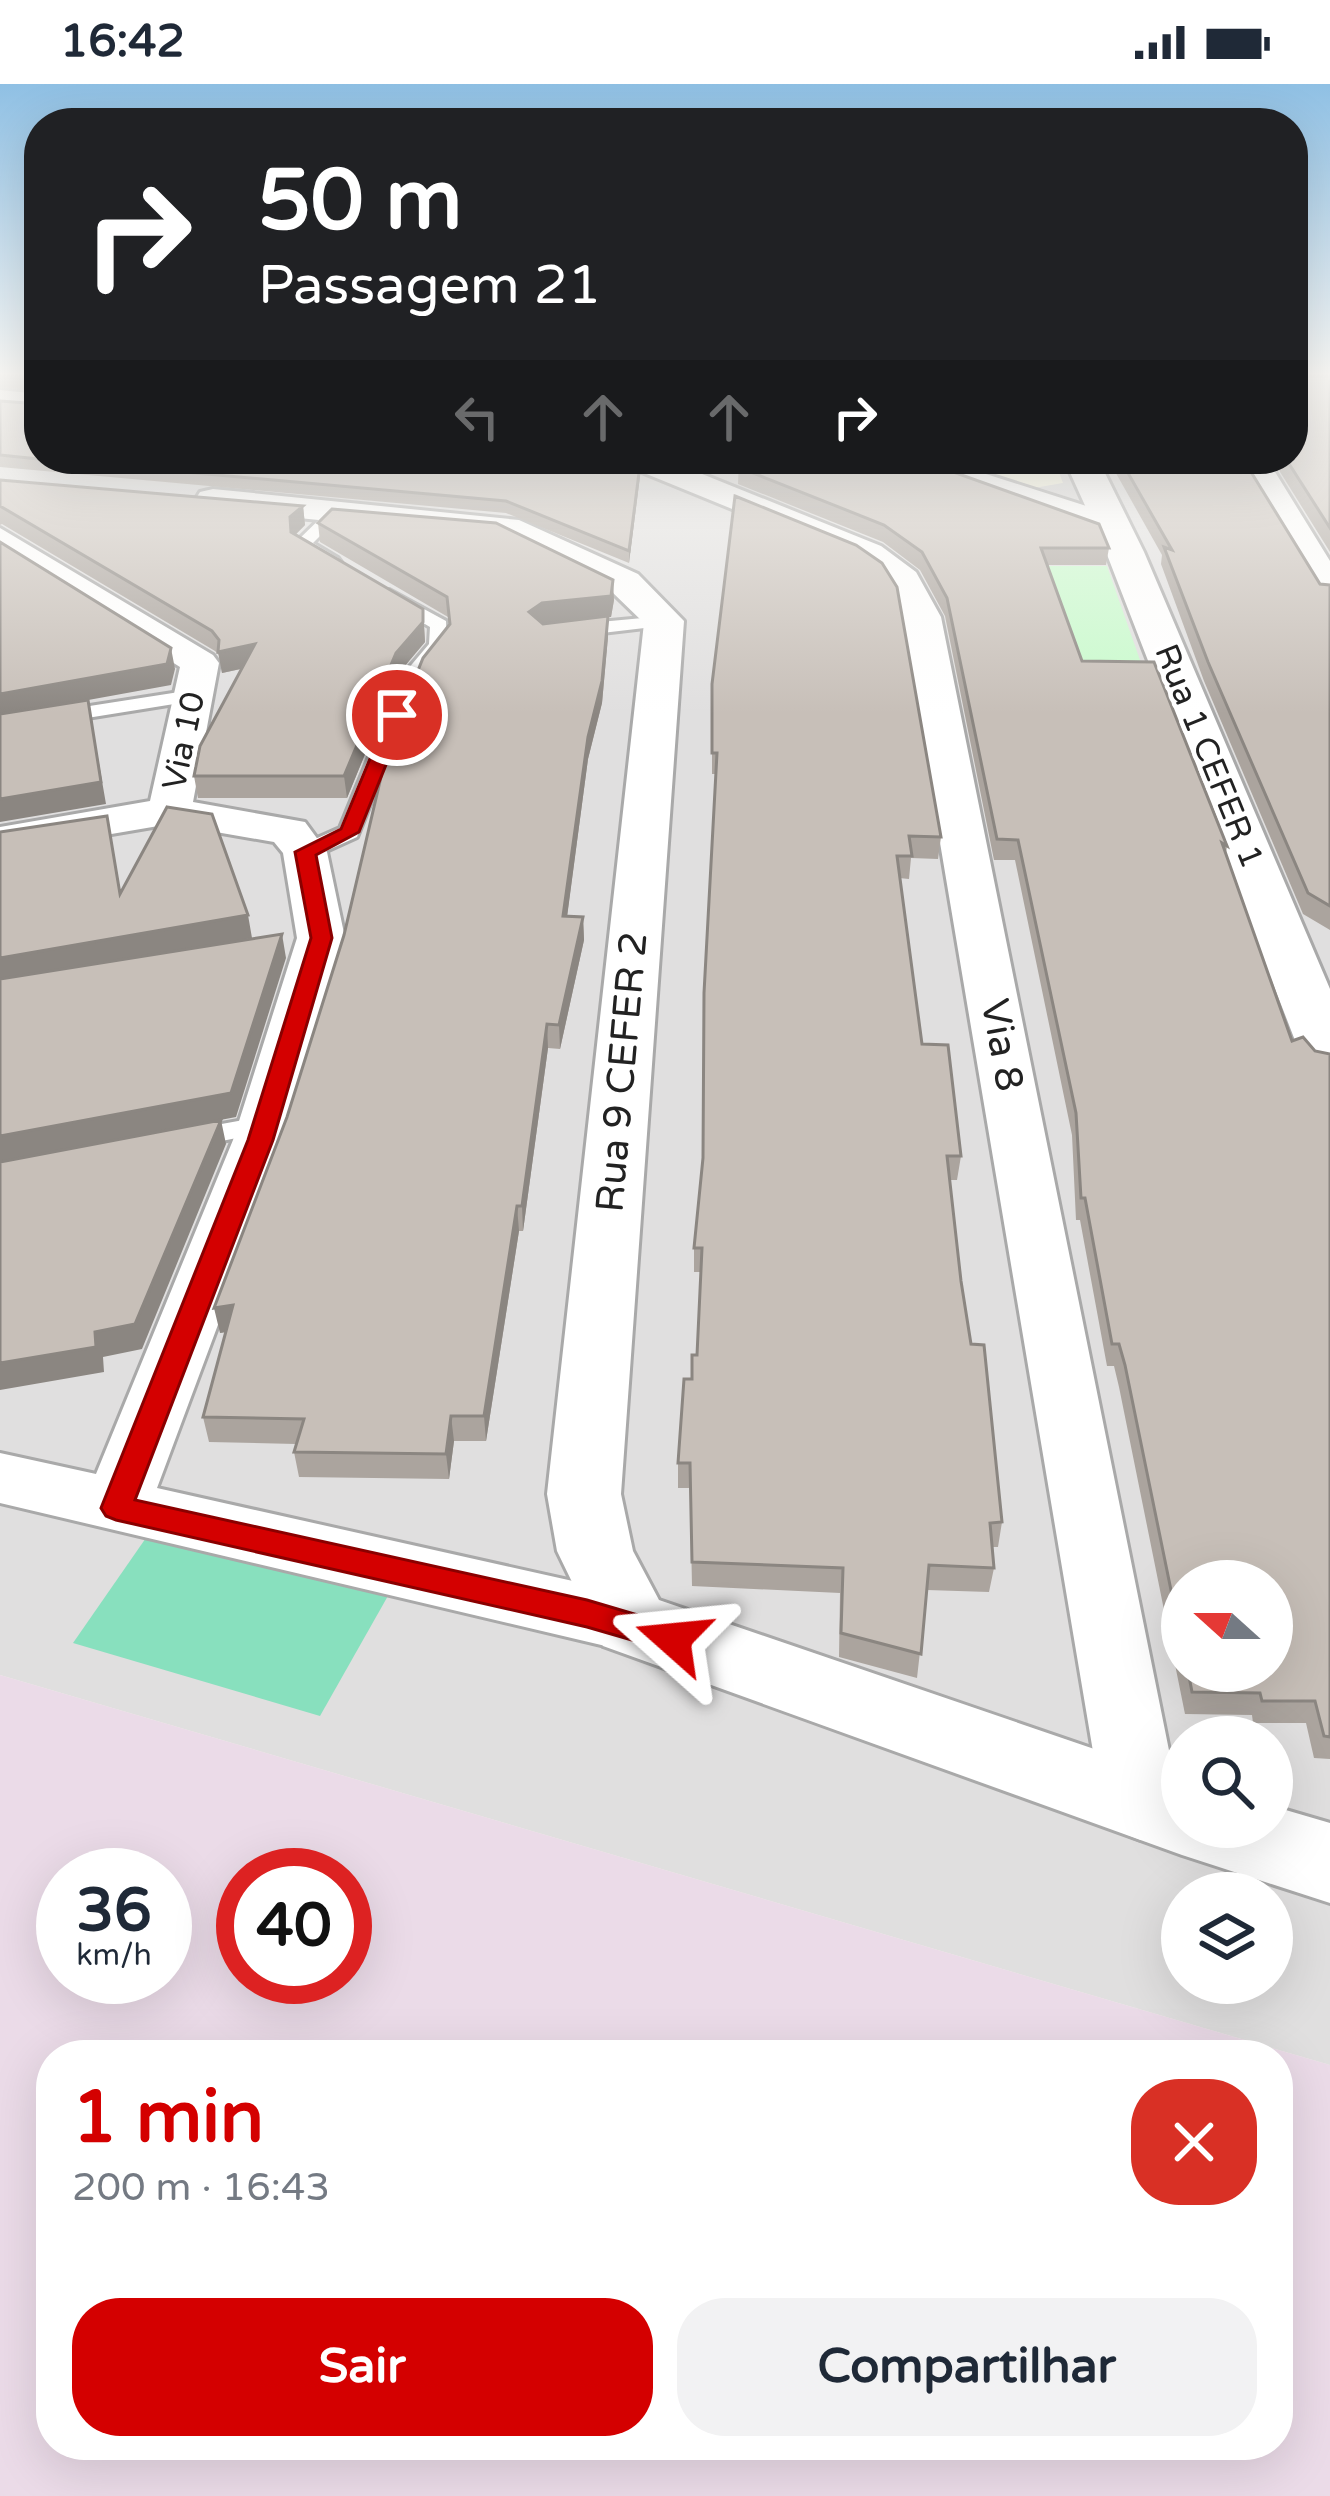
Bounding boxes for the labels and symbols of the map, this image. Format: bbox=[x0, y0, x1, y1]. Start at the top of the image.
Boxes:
street label: Rua 1 CEFER 1 bbox=[1146, 638, 1272, 874]
pin bbox=[346, 664, 448, 766]
street label: Via 10 bbox=[155, 688, 213, 794]
street label: Rua 9 CEFER 2 bbox=[586, 930, 658, 1214]
street label: Via 8 bbox=[971, 995, 1033, 1095]
north arrow bbox=[1161, 1560, 1293, 1692]
position arrow bbox=[610, 1576, 736, 1702]
speed limit sign: 40 bbox=[216, 1848, 372, 2004]

